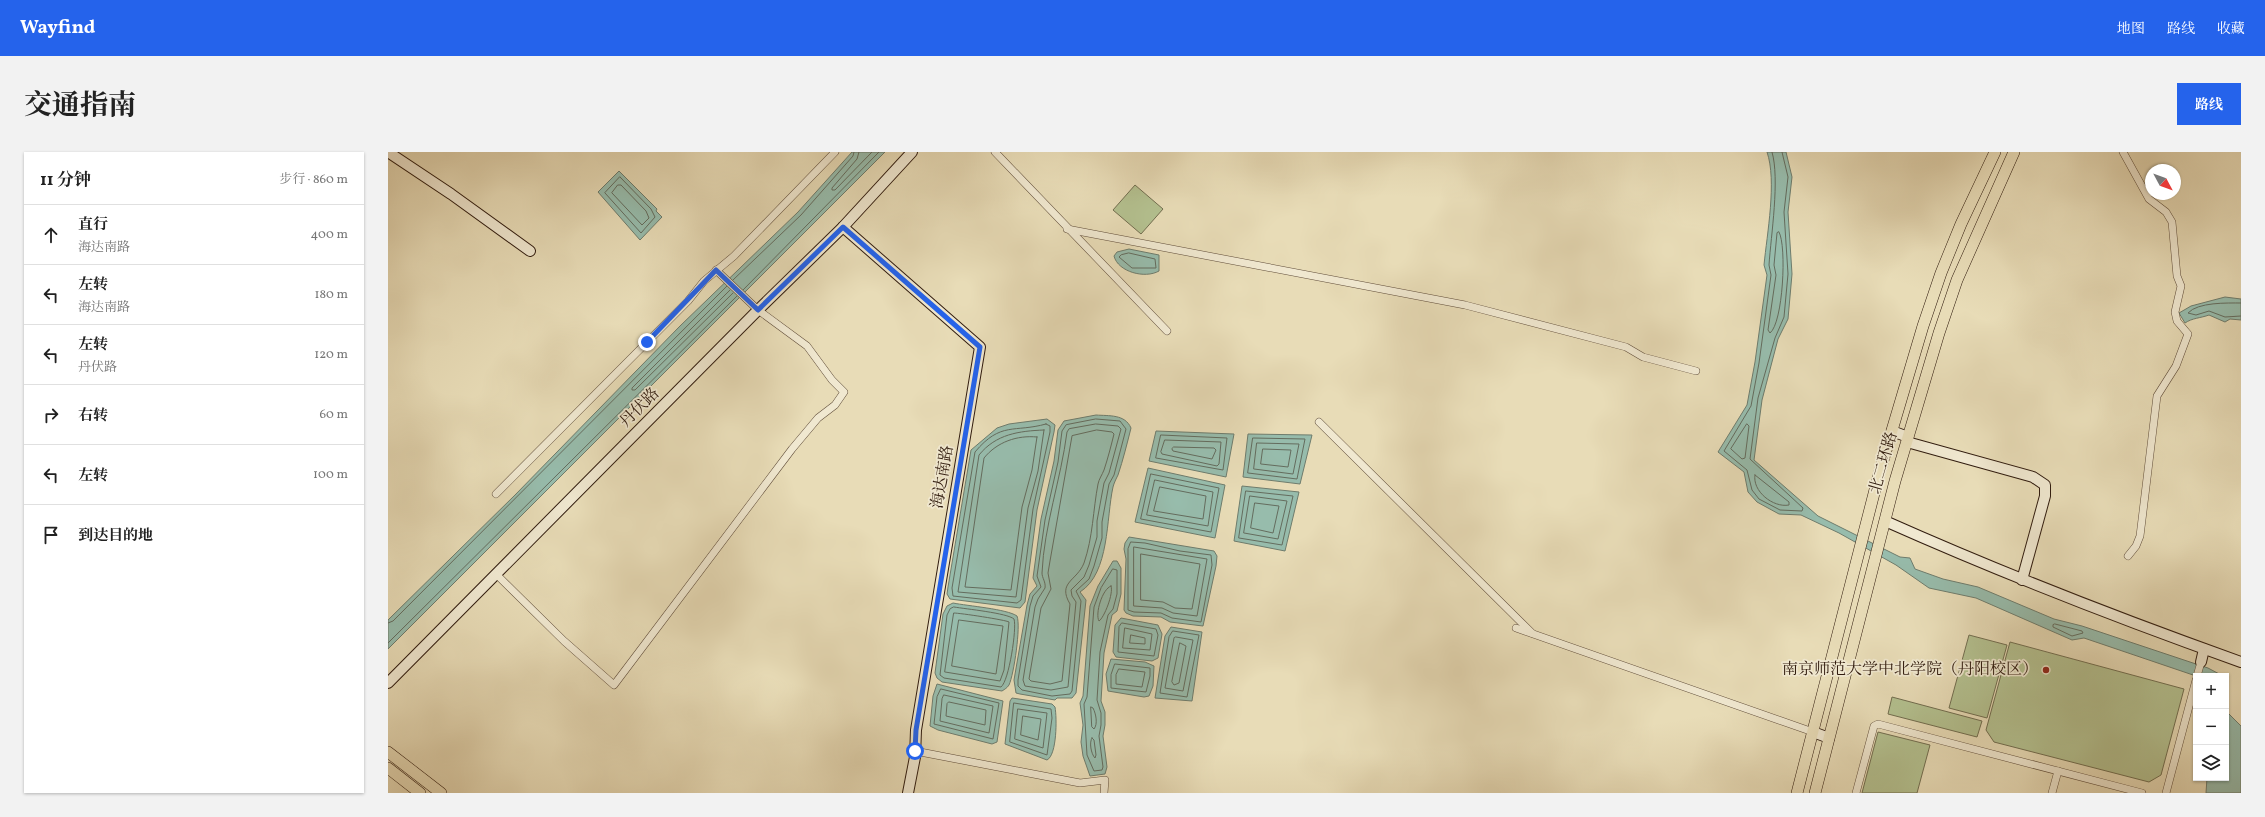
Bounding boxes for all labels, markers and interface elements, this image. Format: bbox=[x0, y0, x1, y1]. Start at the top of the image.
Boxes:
text: Wayfind bbox=[20, 15, 95, 41]
text: 地图 bbox=[2117, 20, 2145, 39]
text: 路线 bbox=[2167, 20, 2195, 39]
text: 收藏 bbox=[2217, 20, 2245, 39]
button: 路线 bbox=[2177, 83, 2241, 125]
text: 交通指南 bbox=[24, 87, 136, 126]
north arrow bbox=[2145, 164, 2181, 200]
text: 11 分钟 bbox=[40, 169, 91, 192]
text: 步行 · 860 m bbox=[279, 171, 348, 189]
text: 直行 bbox=[78, 215, 108, 236]
icon: ahead bbox=[40, 224, 62, 246]
text: 400 m bbox=[311, 226, 348, 244]
text: 海达南路 bbox=[78, 239, 130, 257]
text: 左转 bbox=[78, 275, 108, 296]
icon: left bbox=[40, 284, 62, 306]
text: 180 m bbox=[314, 286, 348, 304]
text: 海达南路 bbox=[78, 299, 130, 317]
route end bbox=[638, 333, 656, 351]
text: 左转 bbox=[78, 335, 108, 356]
icon: left bbox=[40, 344, 62, 366]
text: 120 m bbox=[314, 346, 348, 364]
text: 丹伏路 bbox=[78, 359, 117, 377]
street label: 丹伏路 bbox=[615, 383, 665, 433]
icon: right bbox=[40, 404, 62, 426]
text: 右转 bbox=[78, 406, 108, 427]
text: 60 m bbox=[320, 406, 348, 424]
street label: 北二环路 bbox=[1865, 429, 1903, 497]
street label: 海达南路 bbox=[927, 444, 959, 510]
icon: left bbox=[40, 464, 62, 486]
text: 左转 bbox=[78, 466, 108, 487]
text: 100 m bbox=[313, 466, 348, 484]
icon: arrive bbox=[40, 524, 62, 546]
text: 到达目的地 bbox=[78, 526, 153, 547]
place label: 南京师范大学中北学院（丹阳校区） bbox=[1782, 659, 2038, 681]
marker: 南京师范大学中北学院（丹阳校区） bbox=[2041, 665, 2051, 675]
map controls bbox=[2193, 673, 2229, 781]
button: + bbox=[2193, 673, 2229, 709]
button: − bbox=[2193, 709, 2229, 745]
route start bbox=[906, 742, 924, 760]
button: layers bbox=[2193, 745, 2229, 781]

